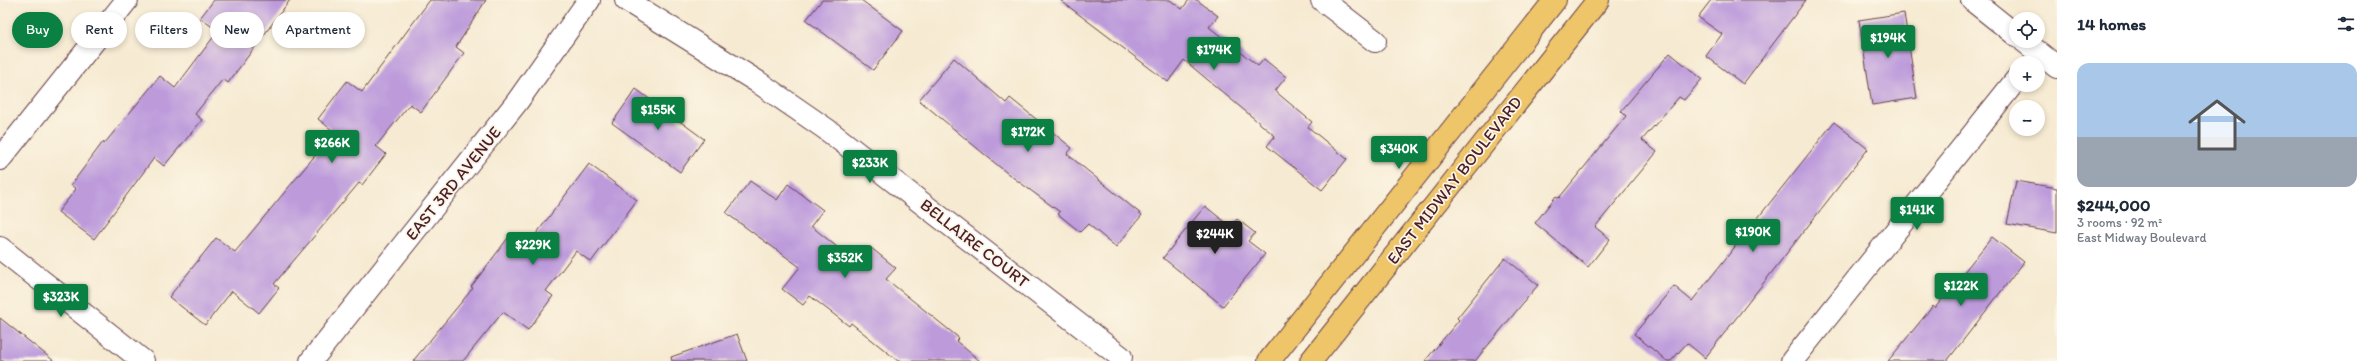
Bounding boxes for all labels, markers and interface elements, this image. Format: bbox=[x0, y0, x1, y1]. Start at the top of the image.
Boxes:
chip: Buy bbox=[12, 12, 63, 48]
chip: Rent bbox=[71, 12, 127, 48]
chip: Filters bbox=[135, 12, 202, 48]
chip: New bbox=[210, 12, 264, 48]
chip: Apartment bbox=[272, 12, 365, 48]
map controls bbox=[2009, 12, 2045, 136]
button: locate bbox=[2009, 12, 2045, 48]
icon: filters bbox=[2335, 13, 2357, 35]
text: 14 homes bbox=[2077, 14, 2146, 34]
pin: $194K bbox=[1860, 25, 1916, 59]
text: $194K bbox=[1870, 30, 1906, 45]
pin: $174K bbox=[1186, 37, 1242, 71]
text: $174K bbox=[1196, 42, 1232, 57]
button: + bbox=[2009, 56, 2045, 92]
icon: home bbox=[2181, 89, 2253, 161]
street label: EAST MIDWAY BOULEVARD bbox=[1382, 92, 1526, 268]
pin: $155K bbox=[630, 97, 686, 131]
button: − bbox=[2009, 100, 2045, 136]
text: $155K bbox=[641, 102, 675, 117]
pin: $172K bbox=[1000, 119, 1056, 153]
street label: EAST 3RD AVENUE bbox=[401, 122, 505, 244]
text: $172K bbox=[1011, 124, 1045, 139]
pin: $266K bbox=[304, 130, 360, 164]
text: $266K bbox=[314, 135, 350, 150]
pin: $340K bbox=[1371, 136, 1427, 170]
text: $340K bbox=[1380, 141, 1418, 156]
pin: $233K bbox=[842, 150, 898, 184]
text: $233K bbox=[852, 155, 888, 170]
street label: BELLAIRE COURT bbox=[917, 194, 1034, 292]
text: $244,000 bbox=[2077, 195, 2150, 215]
pin: $141K bbox=[1889, 197, 1945, 231]
text: $141K bbox=[1900, 202, 1934, 217]
text: 3 rooms · 92 m² bbox=[2077, 215, 2162, 230]
pin: $190K bbox=[1725, 219, 1781, 253]
pin: $244K bbox=[1187, 221, 1243, 255]
text: $190K bbox=[1735, 224, 1771, 239]
text: $244K bbox=[1196, 226, 1234, 241]
text: East Midway Boulevard bbox=[2077, 230, 2207, 245]
pin: $229K bbox=[505, 232, 561, 266]
text: $229K bbox=[515, 237, 551, 252]
pin: $352K bbox=[817, 245, 873, 279]
text: $352K bbox=[827, 250, 863, 265]
pin: $122K bbox=[1933, 273, 1989, 307]
text: $122K bbox=[1944, 278, 1978, 293]
pin: $323K bbox=[33, 284, 89, 318]
text: $323K bbox=[43, 289, 79, 304]

